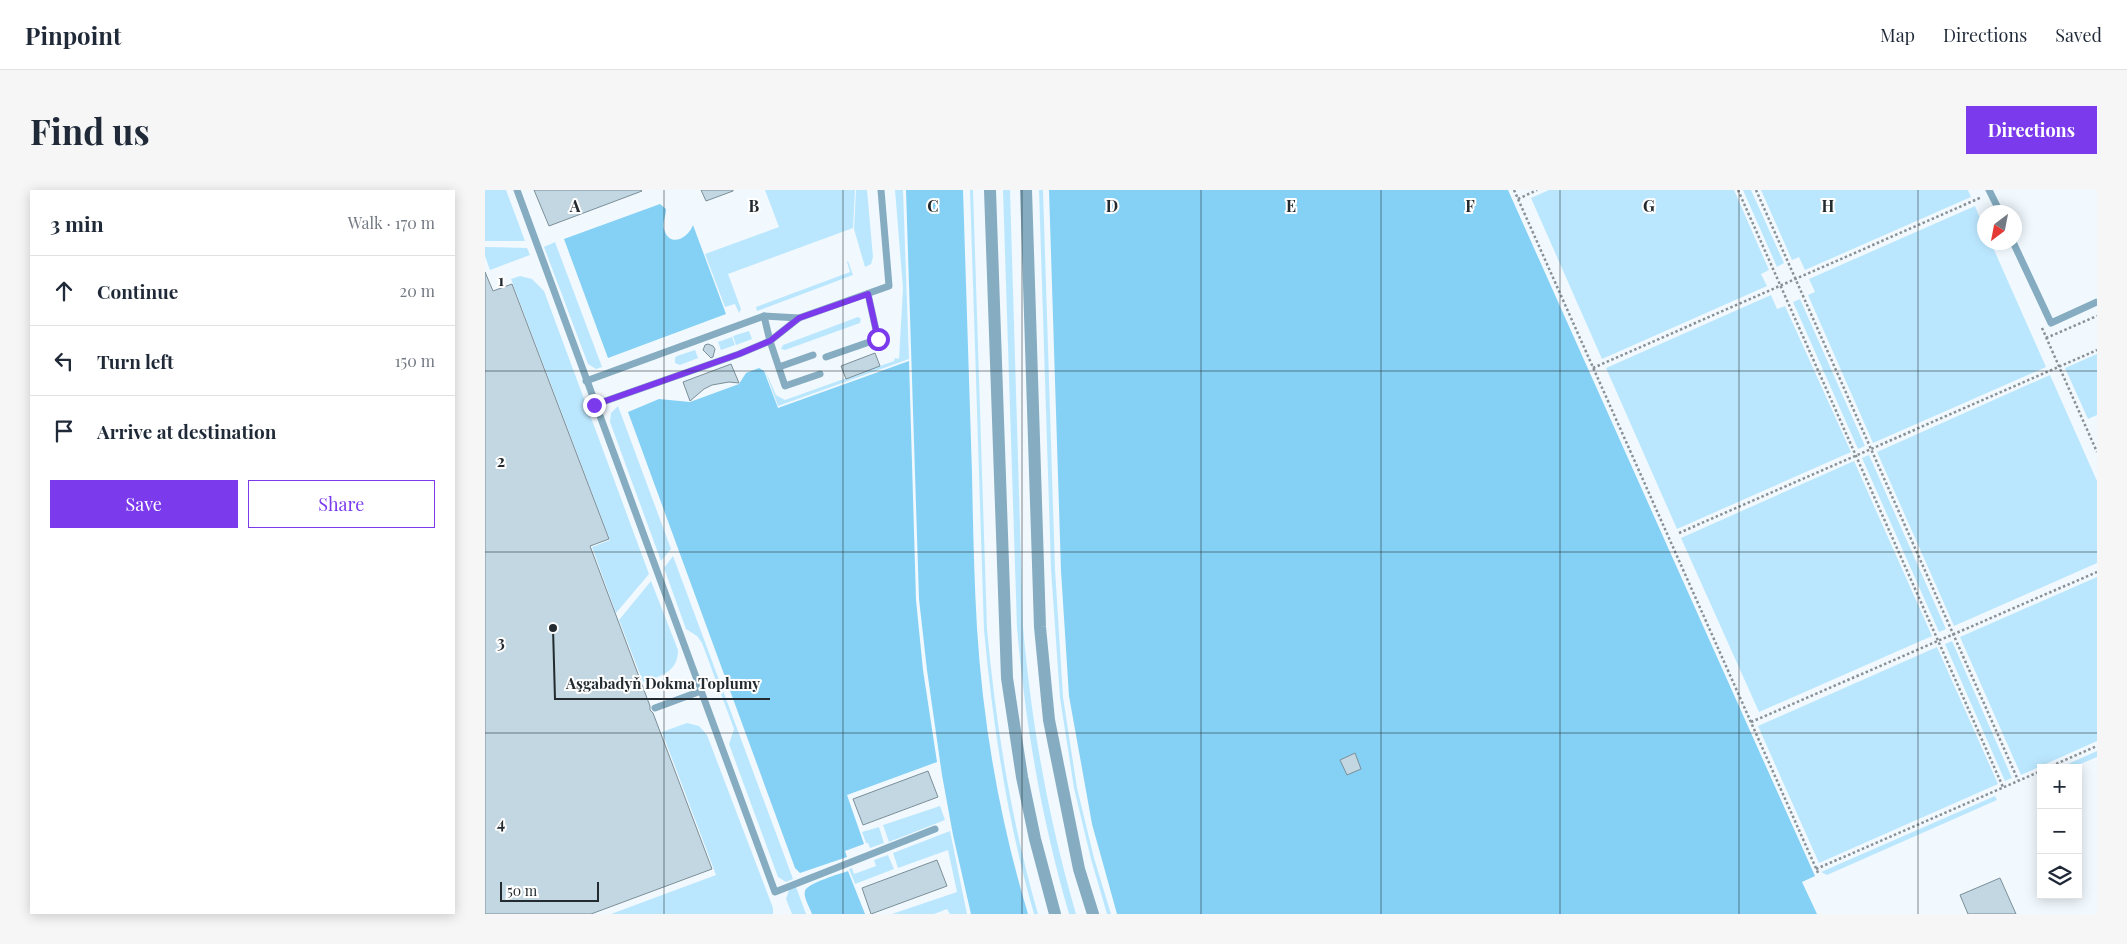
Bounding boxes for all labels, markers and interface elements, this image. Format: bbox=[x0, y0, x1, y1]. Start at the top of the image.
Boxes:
text: Pinpoint bbox=[25, 19, 121, 51]
text: Map bbox=[1880, 23, 1915, 47]
text: Directions bbox=[1943, 23, 2027, 47]
text: Saved bbox=[2055, 23, 2102, 47]
button: Directions bbox=[1966, 106, 2097, 154]
text: Find us bbox=[30, 107, 150, 154]
text: A bbox=[569, 195, 581, 216]
text: B bbox=[749, 195, 760, 216]
text: C bbox=[927, 195, 939, 216]
text: D bbox=[1106, 195, 1118, 216]
text: E bbox=[1286, 195, 1296, 216]
text: F bbox=[1465, 195, 1475, 216]
text: G bbox=[1643, 195, 1655, 216]
text: H bbox=[1822, 195, 1835, 216]
north arrow bbox=[1977, 205, 2022, 250]
text: 3 min bbox=[50, 209, 104, 237]
text: Walk · 170 m bbox=[348, 212, 435, 233]
text: 1 bbox=[498, 269, 504, 290]
icon: ahead bbox=[50, 277, 78, 305]
text: Continue bbox=[97, 278, 178, 304]
text: 20 m bbox=[400, 280, 435, 301]
route start bbox=[867, 328, 890, 351]
icon: left bbox=[50, 347, 78, 375]
text: Turn left bbox=[97, 348, 174, 374]
text: 150 m bbox=[395, 350, 435, 371]
route end bbox=[583, 394, 606, 417]
icon: arrive bbox=[50, 417, 78, 445]
text: Arrive at destination bbox=[97, 418, 277, 444]
text: 2 bbox=[497, 450, 505, 471]
button: Save bbox=[50, 480, 238, 528]
button: Share bbox=[248, 480, 435, 528]
text: 3 bbox=[497, 631, 505, 652]
callout: Aşgabadyň Dokma Toplumy bbox=[555, 669, 770, 699]
text: Aşgabadyň Dokma Toplumy bbox=[565, 673, 760, 693]
map controls bbox=[2037, 764, 2082, 899]
button: + bbox=[2037, 764, 2082, 809]
button: − bbox=[2037, 809, 2082, 854]
text: 4 bbox=[497, 812, 505, 833]
button: layers bbox=[2037, 854, 2082, 899]
scale bar bbox=[500, 879, 599, 902]
text: 50 m bbox=[507, 881, 537, 900]

